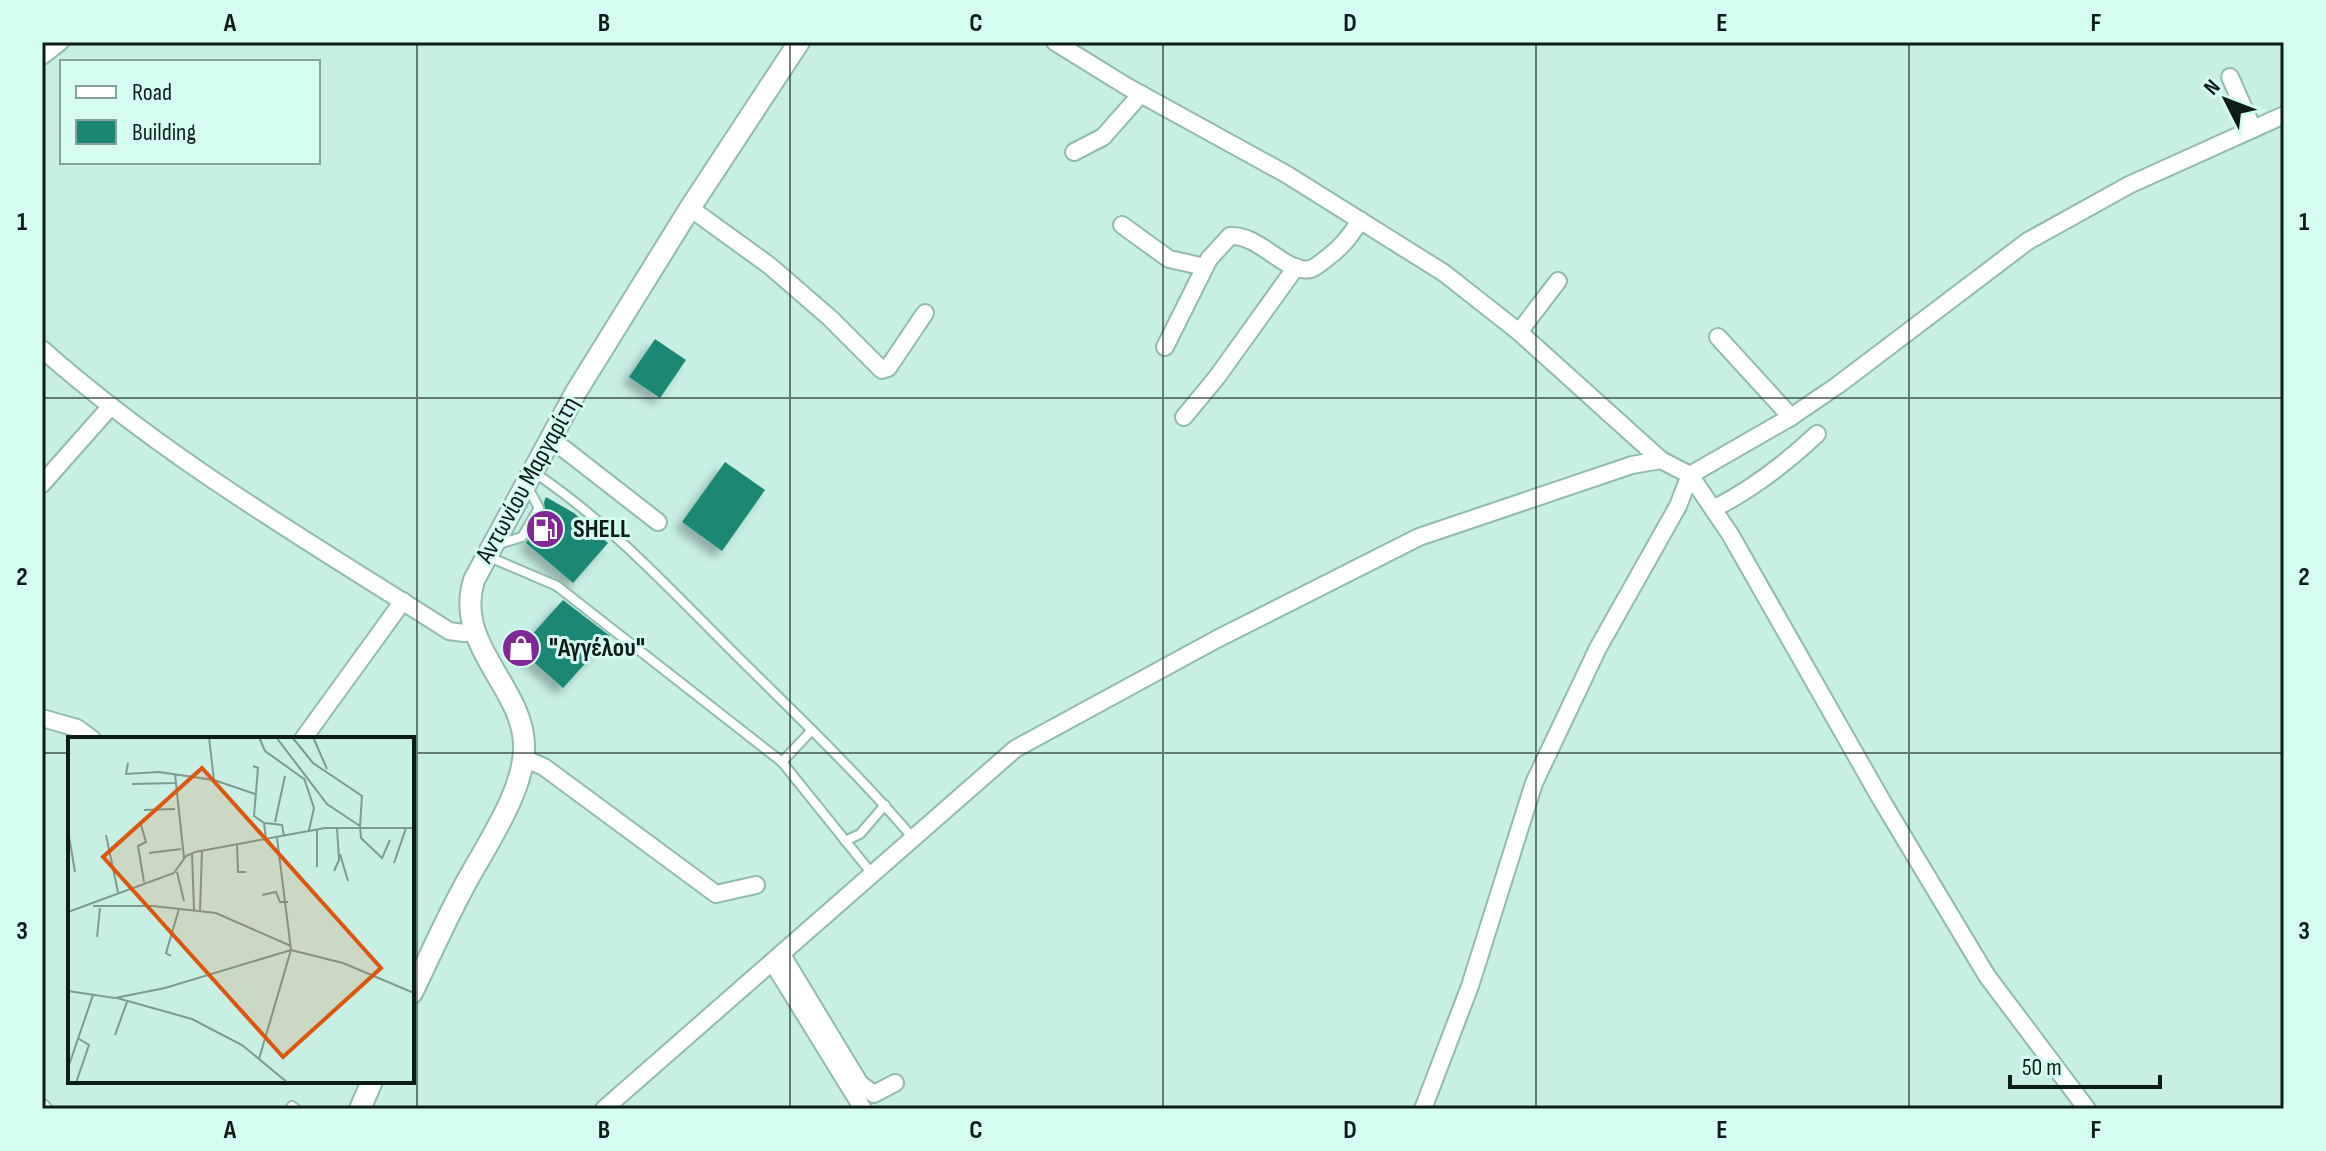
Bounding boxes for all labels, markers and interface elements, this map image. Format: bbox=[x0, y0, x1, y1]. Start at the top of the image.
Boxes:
text: A bbox=[223, 8, 237, 39]
text: B bbox=[598, 8, 610, 39]
text: C bbox=[969, 8, 983, 39]
text: D bbox=[1343, 8, 1357, 39]
text: E bbox=[1716, 8, 1728, 39]
text: F bbox=[2091, 8, 2102, 39]
legend bbox=[60, 60, 320, 164]
north arrow bbox=[2186, 60, 2266, 140]
text: N bbox=[2198, 74, 2226, 101]
text: Road bbox=[132, 78, 172, 107]
text: Building bbox=[132, 118, 196, 147]
text: 1 bbox=[17, 207, 27, 238]
text: 1 bbox=[2299, 207, 2309, 238]
street label: Αντωνίου Μαργαρίτη bbox=[469, 391, 587, 570]
fuel station icon: SHELL bbox=[524, 508, 566, 550]
place label: SHELL bbox=[573, 514, 630, 545]
text: 2 bbox=[16, 562, 28, 593]
text: 2 bbox=[2298, 562, 2310, 593]
shop icon: "Αγγέλου" bbox=[500, 627, 542, 669]
place label: "Αγγέλου" bbox=[549, 633, 645, 664]
inset map bbox=[68, 737, 414, 1083]
text: 3 bbox=[16, 916, 28, 947]
text: 3 bbox=[2298, 916, 2310, 947]
scale bar bbox=[2010, 1039, 2160, 1089]
text: 50 m bbox=[2022, 1053, 2062, 1082]
text: A bbox=[223, 1115, 237, 1146]
text: B bbox=[598, 1115, 610, 1146]
text: C bbox=[969, 1115, 983, 1146]
text: D bbox=[1343, 1115, 1357, 1146]
text: E bbox=[1716, 1115, 1728, 1146]
text: F bbox=[2091, 1115, 2102, 1146]

